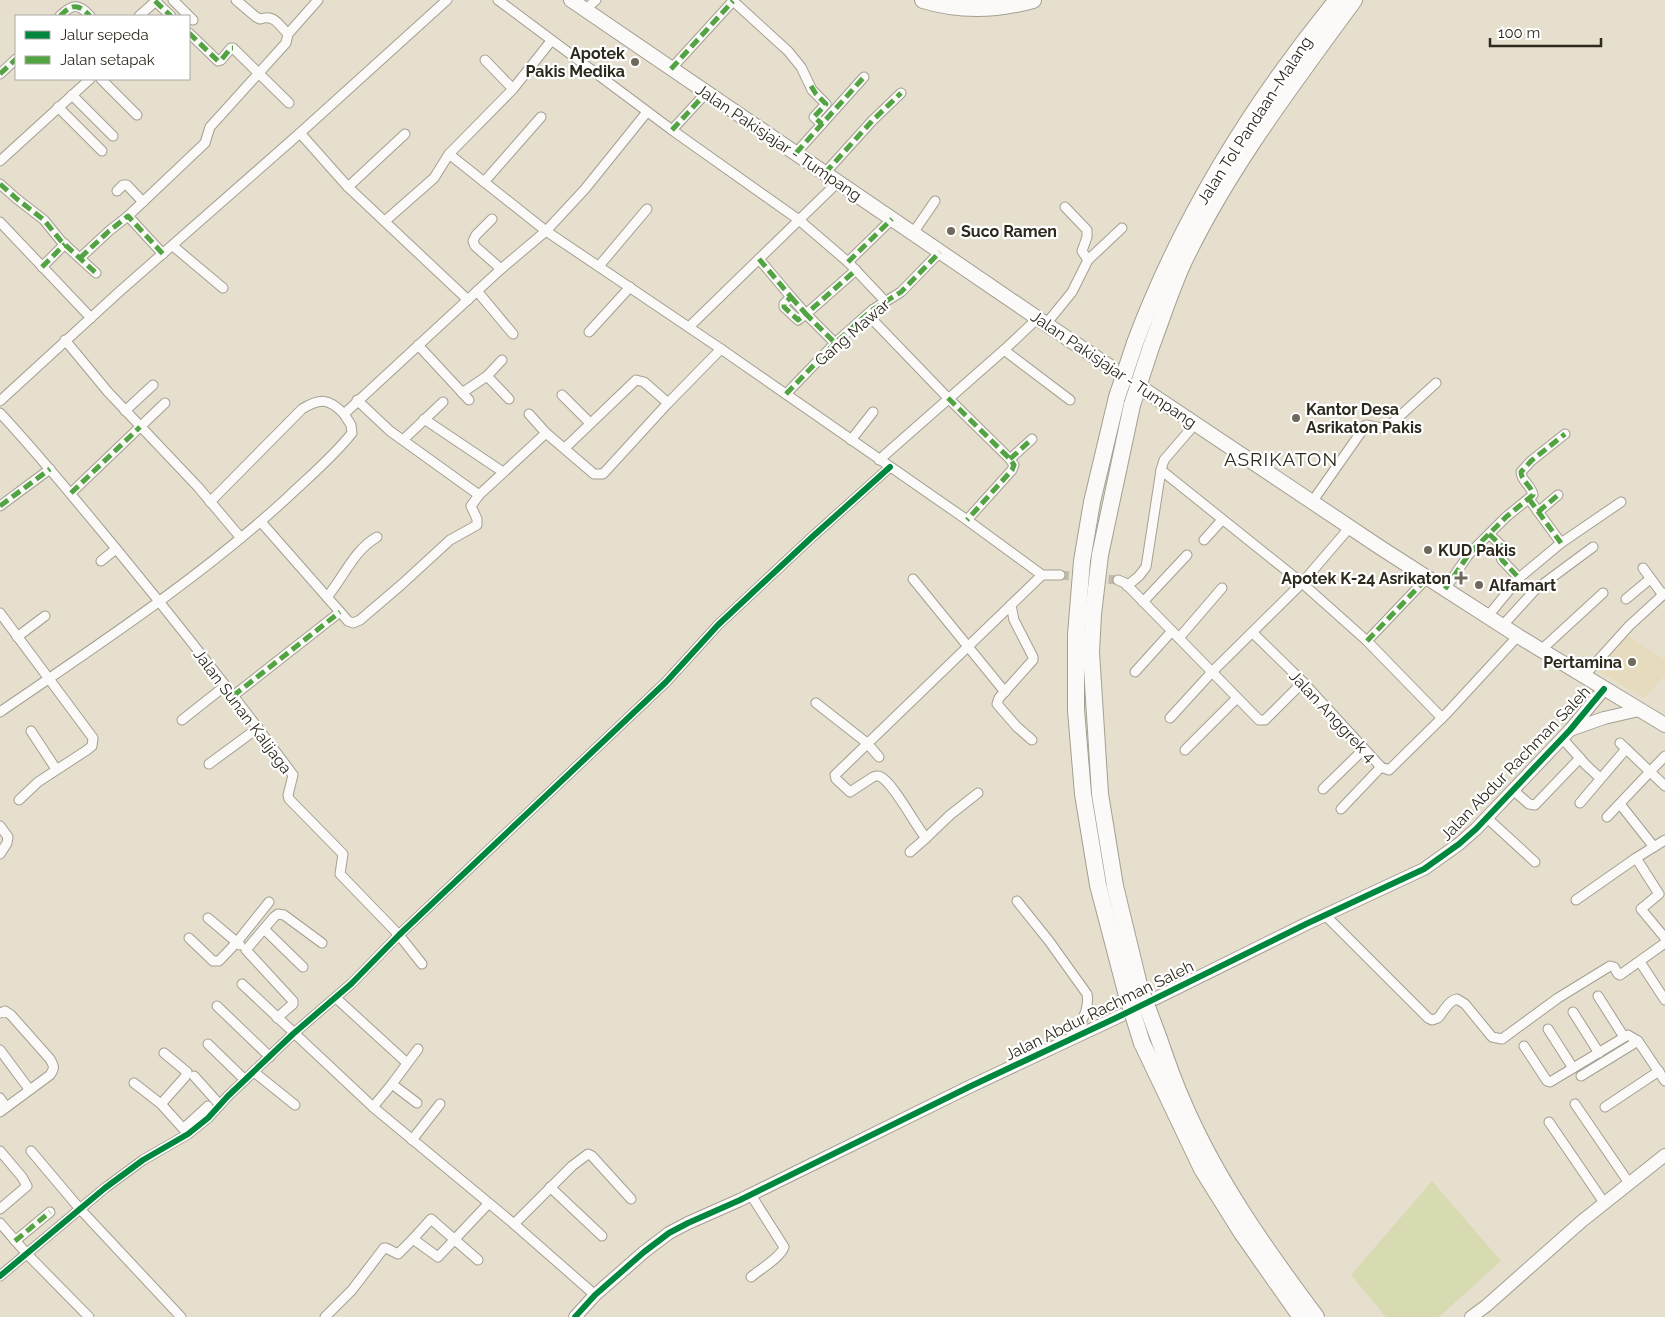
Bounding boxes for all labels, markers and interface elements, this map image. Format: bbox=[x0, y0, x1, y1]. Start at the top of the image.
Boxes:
legend bbox=[15, 15, 190, 80]
scale bar bbox=[1490, 15, 1601, 47]
text: 100 m bbox=[1498, 24, 1540, 42]
text: Jalur sepeda bbox=[60, 26, 149, 44]
street label: Jalan Tol Pandaan–Malang bbox=[1193, 33, 1316, 208]
place label: Apotek Pakis Medika bbox=[525, 44, 625, 81]
text: Jalan setapak bbox=[60, 51, 155, 69]
marker: Apotek Pakis Medika bbox=[629, 56, 641, 68]
street label: Jalan Pakisjajar - Tumpang bbox=[692, 80, 865, 205]
place label: Suco Ramen bbox=[961, 222, 1057, 241]
marker: Suco Ramen bbox=[945, 225, 957, 237]
street label: Gang Mawar bbox=[811, 294, 894, 370]
street label: Jalan Pakisjajar - Tumpang bbox=[1027, 307, 1200, 432]
place label: Kantor Desa Asrikaton Pakis bbox=[1306, 400, 1422, 437]
marker: Kantor Desa Asrikaton Pakis bbox=[1290, 412, 1302, 424]
district label: ASRIKATON bbox=[1224, 448, 1338, 470]
place label: KUD Pakis bbox=[1438, 541, 1516, 560]
marker: KUD Pakis bbox=[1422, 544, 1434, 556]
place label: Apotek K-24 Asrikaton bbox=[1281, 569, 1451, 588]
marker: Apotek K-24 Asrikaton bbox=[1455, 572, 1467, 584]
place label: Alfamart bbox=[1489, 576, 1556, 595]
marker: Alfamart bbox=[1473, 579, 1485, 591]
street label: Jalan Sunan Kalijaga bbox=[190, 645, 296, 777]
place label: Pertamina bbox=[1543, 653, 1622, 672]
marker: Pertamina bbox=[1626, 656, 1638, 668]
street label: Jalan Anggrek 4 bbox=[1285, 667, 1380, 766]
street label: Jalan Abdur Rachman Saleh bbox=[1437, 682, 1594, 844]
street label: Jalan Abdur Rachman Saleh bbox=[1002, 956, 1197, 1064]

